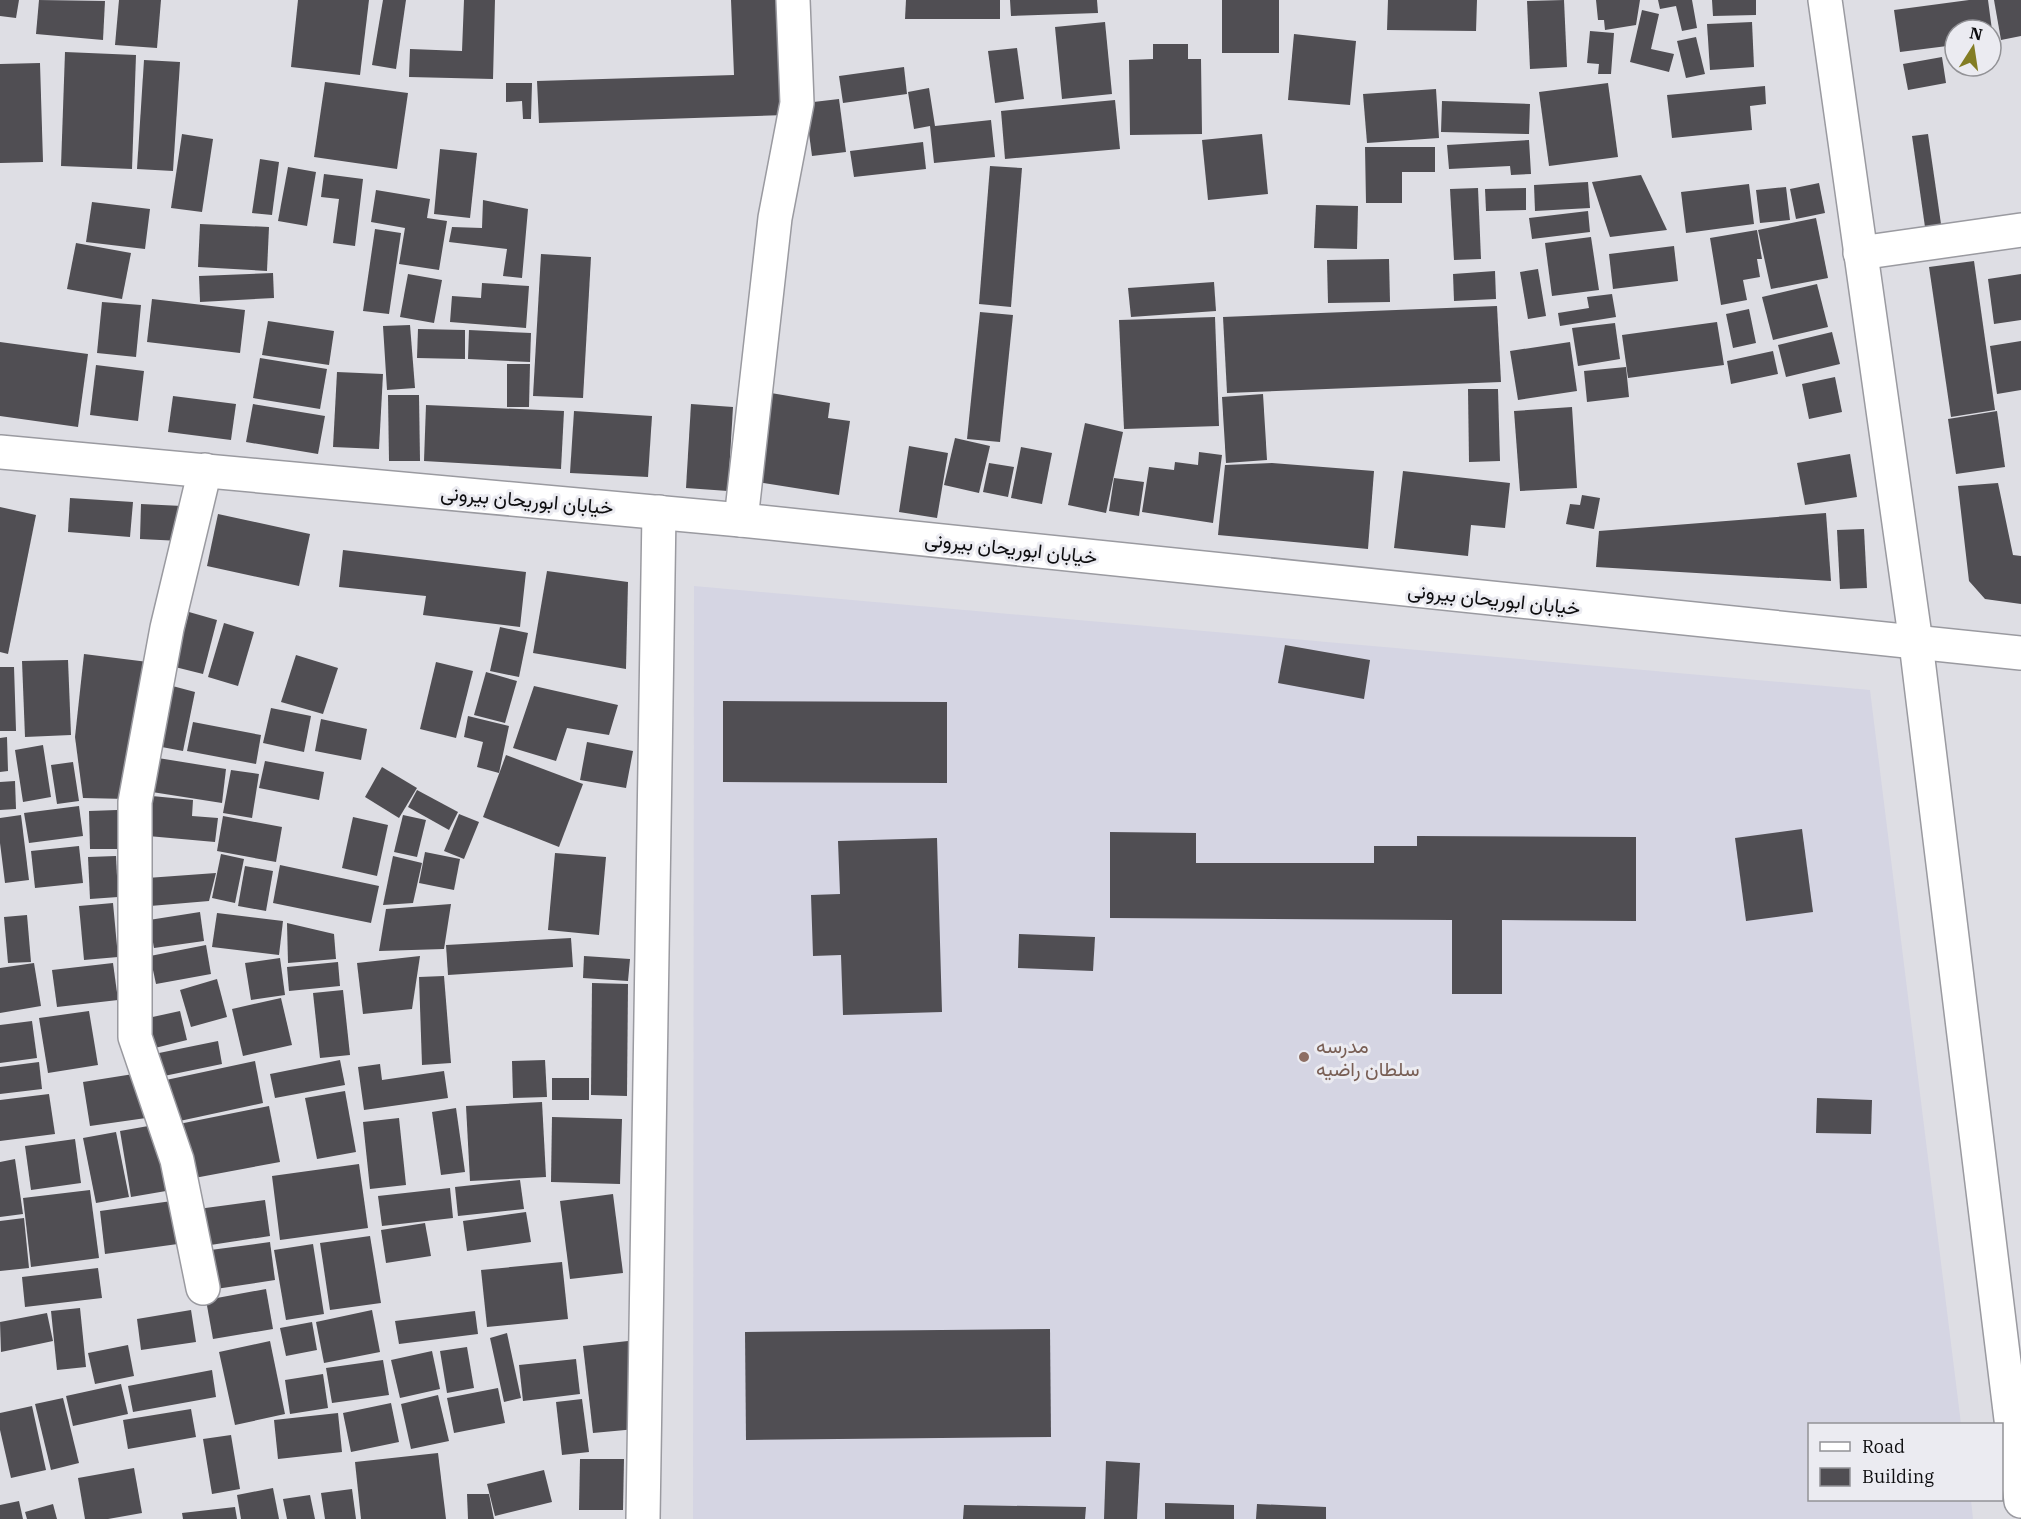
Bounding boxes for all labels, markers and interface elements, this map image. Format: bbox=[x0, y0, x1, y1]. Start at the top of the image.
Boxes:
north arrow bbox=[1943, 18, 2003, 78]
text: N bbox=[1968, 22, 1984, 44]
street label: خیابان ابوریحان بیرونی bbox=[439, 478, 615, 521]
street label: خیابان ابوریحان بیرونی bbox=[923, 525, 1099, 570]
street label: خیابان ابوریحان بیرونی bbox=[1406, 576, 1582, 621]
place label: مدرسه سلطان راضیه bbox=[1316, 1032, 1420, 1082]
marker: مدرسه سلطان راضیه bbox=[1297, 1050, 1311, 1064]
legend bbox=[1808, 1423, 2003, 1501]
text: Road bbox=[1862, 1435, 1905, 1458]
text: Building bbox=[1862, 1465, 1934, 1488]

